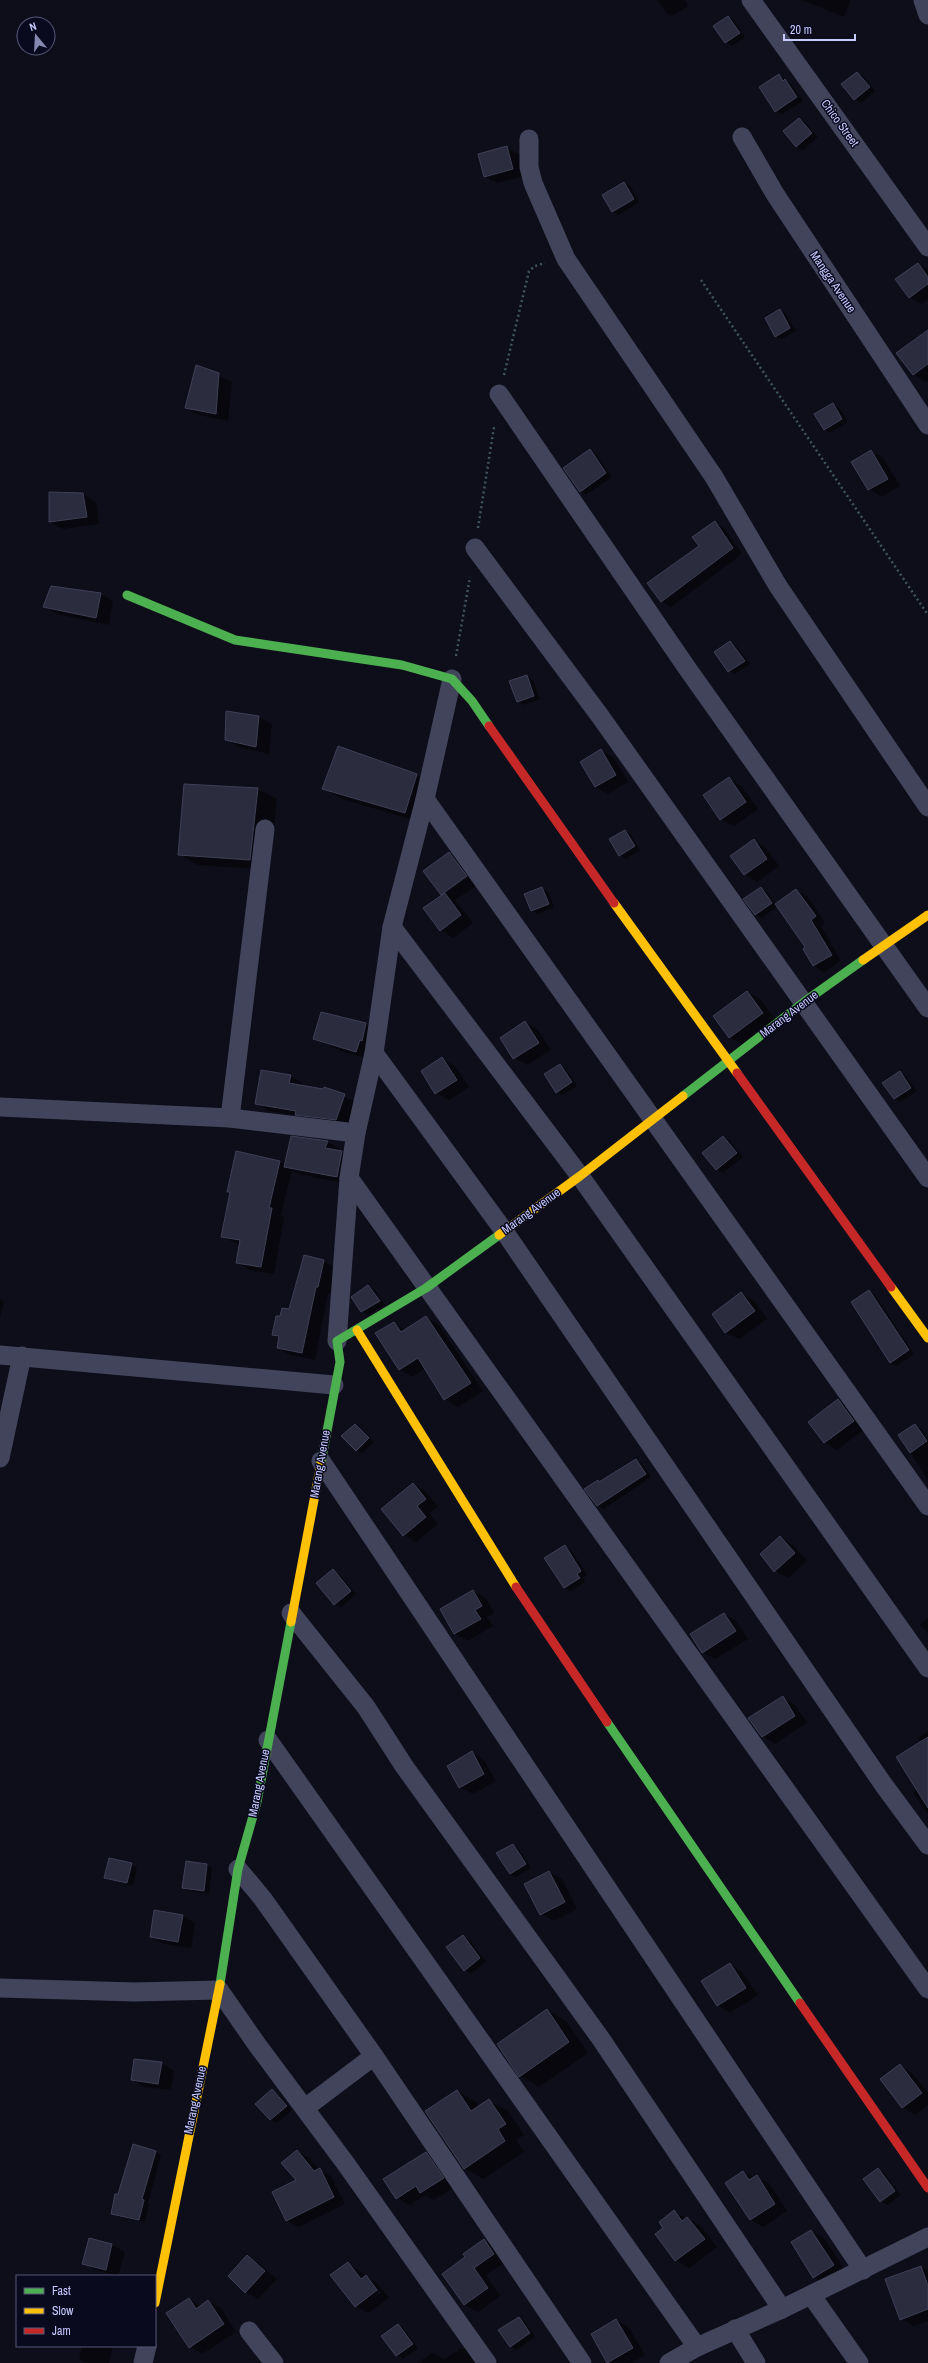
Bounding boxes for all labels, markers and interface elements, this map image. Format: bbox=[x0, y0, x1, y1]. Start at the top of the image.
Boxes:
north arrow bbox=[16, 16, 56, 56]
scale bar bbox=[784, 16, 855, 42]
text: N bbox=[28, 19, 38, 34]
text: 20 m bbox=[790, 22, 812, 38]
street label: Chico Street bbox=[817, 96, 863, 150]
street label: Mangga Avenue bbox=[807, 248, 859, 316]
street label: Marang Avenue bbox=[757, 987, 821, 1041]
street label: Marang Avenue bbox=[498, 1184, 564, 1238]
street label: Marang Avenue bbox=[306, 1429, 334, 1499]
street label: Marang Avenue bbox=[245, 1748, 273, 1818]
street label: Marang Avenue bbox=[180, 2065, 210, 2135]
legend bbox=[16, 2275, 156, 2347]
text: Fast bbox=[52, 2283, 71, 2299]
text: Slow bbox=[52, 2303, 74, 2319]
text: Jam bbox=[52, 2323, 71, 2339]

